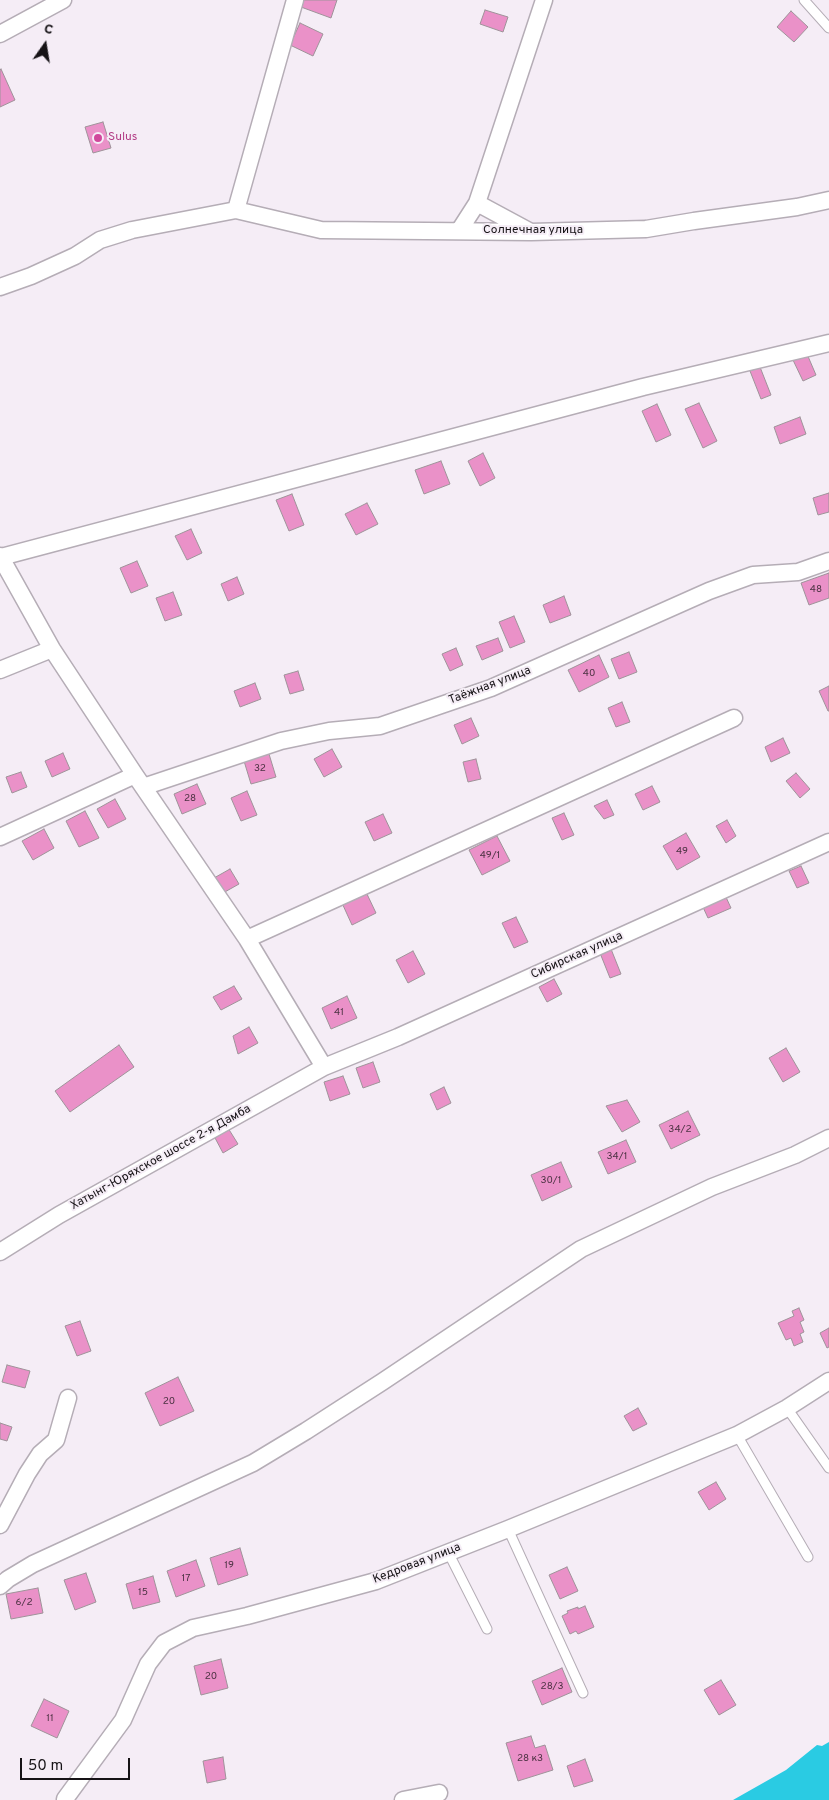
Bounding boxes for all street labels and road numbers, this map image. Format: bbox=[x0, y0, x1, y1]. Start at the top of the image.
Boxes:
street label: Солнечная улица bbox=[483, 224, 583, 238]
street label: Таёжная улица bbox=[447, 664, 533, 708]
street label: Сибирская улица bbox=[529, 929, 625, 983]
street label: Хатынг-Юряхское шоссе 2-я Дамба bbox=[68, 1102, 254, 1214]
street label: Кедровая улица bbox=[371, 1541, 463, 1587]

